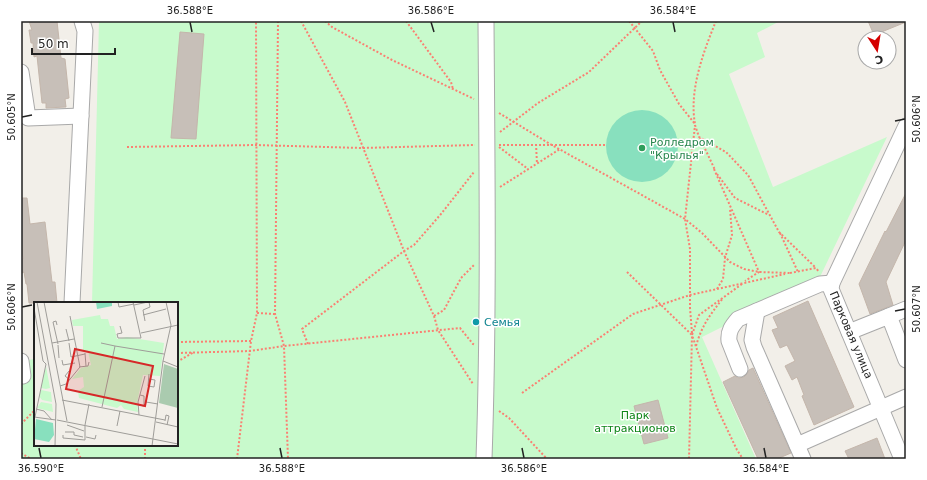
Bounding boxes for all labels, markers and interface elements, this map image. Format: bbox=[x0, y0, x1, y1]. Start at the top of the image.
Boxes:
text: 36.588°E bbox=[167, 5, 213, 16]
text: 36.586°E bbox=[408, 5, 454, 16]
text: 36.584°E bbox=[650, 5, 696, 16]
scale bar bbox=[32, 30, 115, 56]
north arrow bbox=[857, 30, 897, 70]
text: 50 m bbox=[38, 37, 69, 51]
text: С bbox=[874, 52, 884, 66]
text: 50.605°N bbox=[6, 93, 17, 141]
text: 50.606°N bbox=[911, 95, 922, 143]
place label: Ролледром "Крылья" bbox=[650, 136, 714, 162]
marker: Ролледром "Крылья" bbox=[637, 143, 647, 153]
text: 50.606°N bbox=[6, 283, 17, 331]
text: 50.607°N bbox=[911, 285, 922, 333]
street label: Парковая улица bbox=[827, 289, 875, 381]
inset map bbox=[34, 302, 178, 446]
place label: Семья bbox=[484, 316, 520, 329]
marker: Семья bbox=[471, 317, 481, 327]
park label: Парк аттракционов bbox=[594, 409, 676, 435]
text: 36.590°E bbox=[18, 463, 64, 474]
text: 36.588°E bbox=[259, 463, 305, 474]
text: 36.586°E bbox=[501, 463, 547, 474]
text: 36.584°E bbox=[743, 463, 789, 474]

